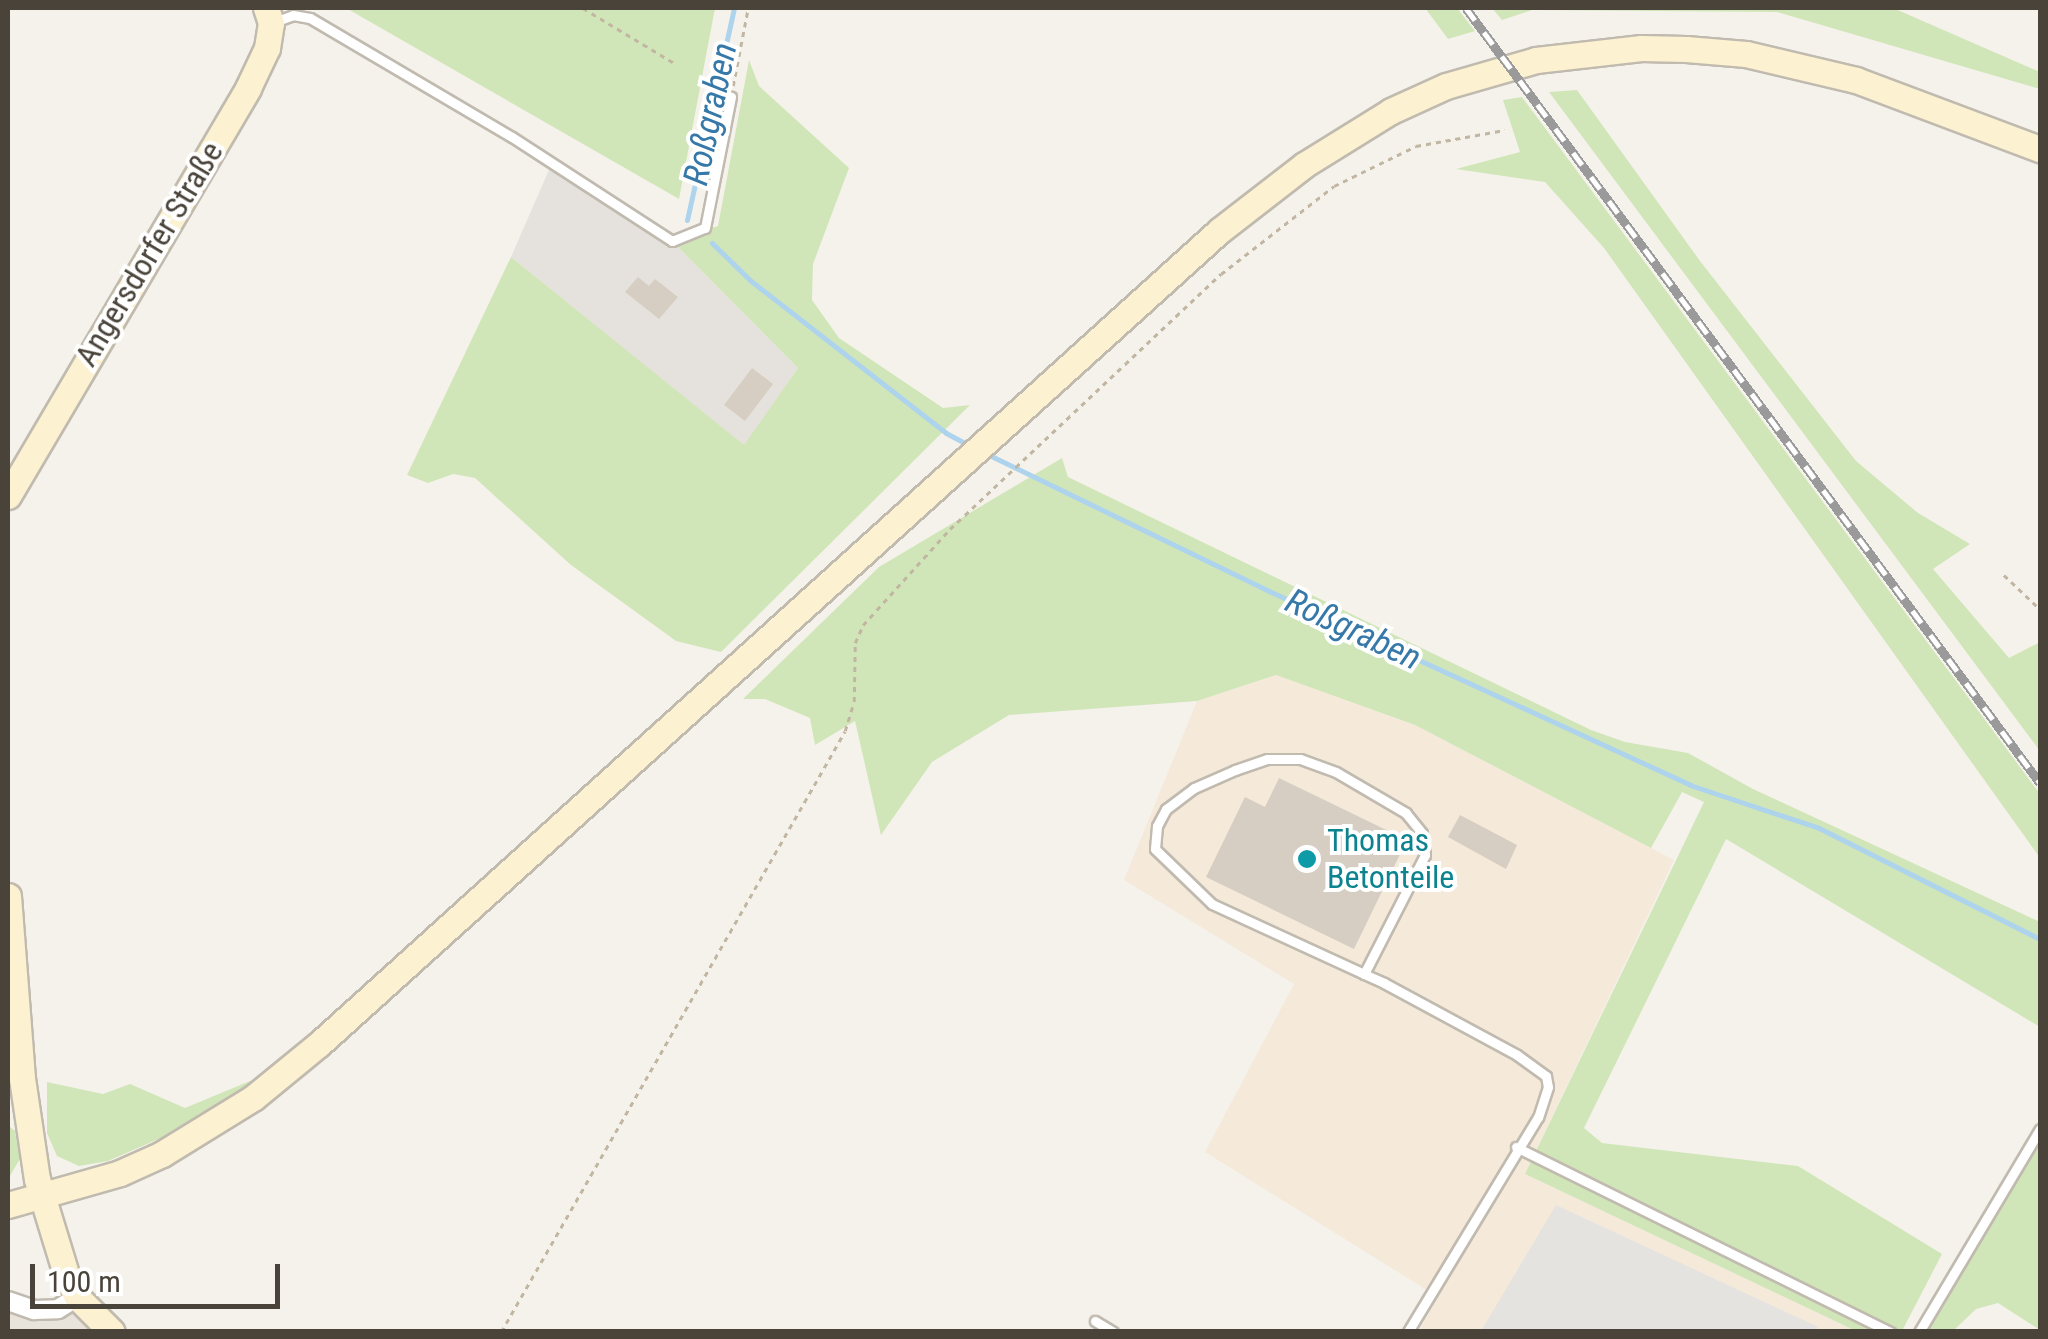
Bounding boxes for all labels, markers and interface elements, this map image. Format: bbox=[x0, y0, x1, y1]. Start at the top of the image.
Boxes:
water label: Roßgraben bbox=[675, 39, 747, 189]
street label: Angersdorfer Straße bbox=[67, 135, 231, 373]
water label: Roßgraben bbox=[1279, 580, 1427, 680]
place label: Thomas Betonteile bbox=[1327, 822, 1454, 897]
marker: Thomas Betonteile bbox=[1296, 848, 1318, 870]
scale bar bbox=[35, 1244, 285, 1306]
text: 100 m bbox=[47, 1264, 121, 1299]

